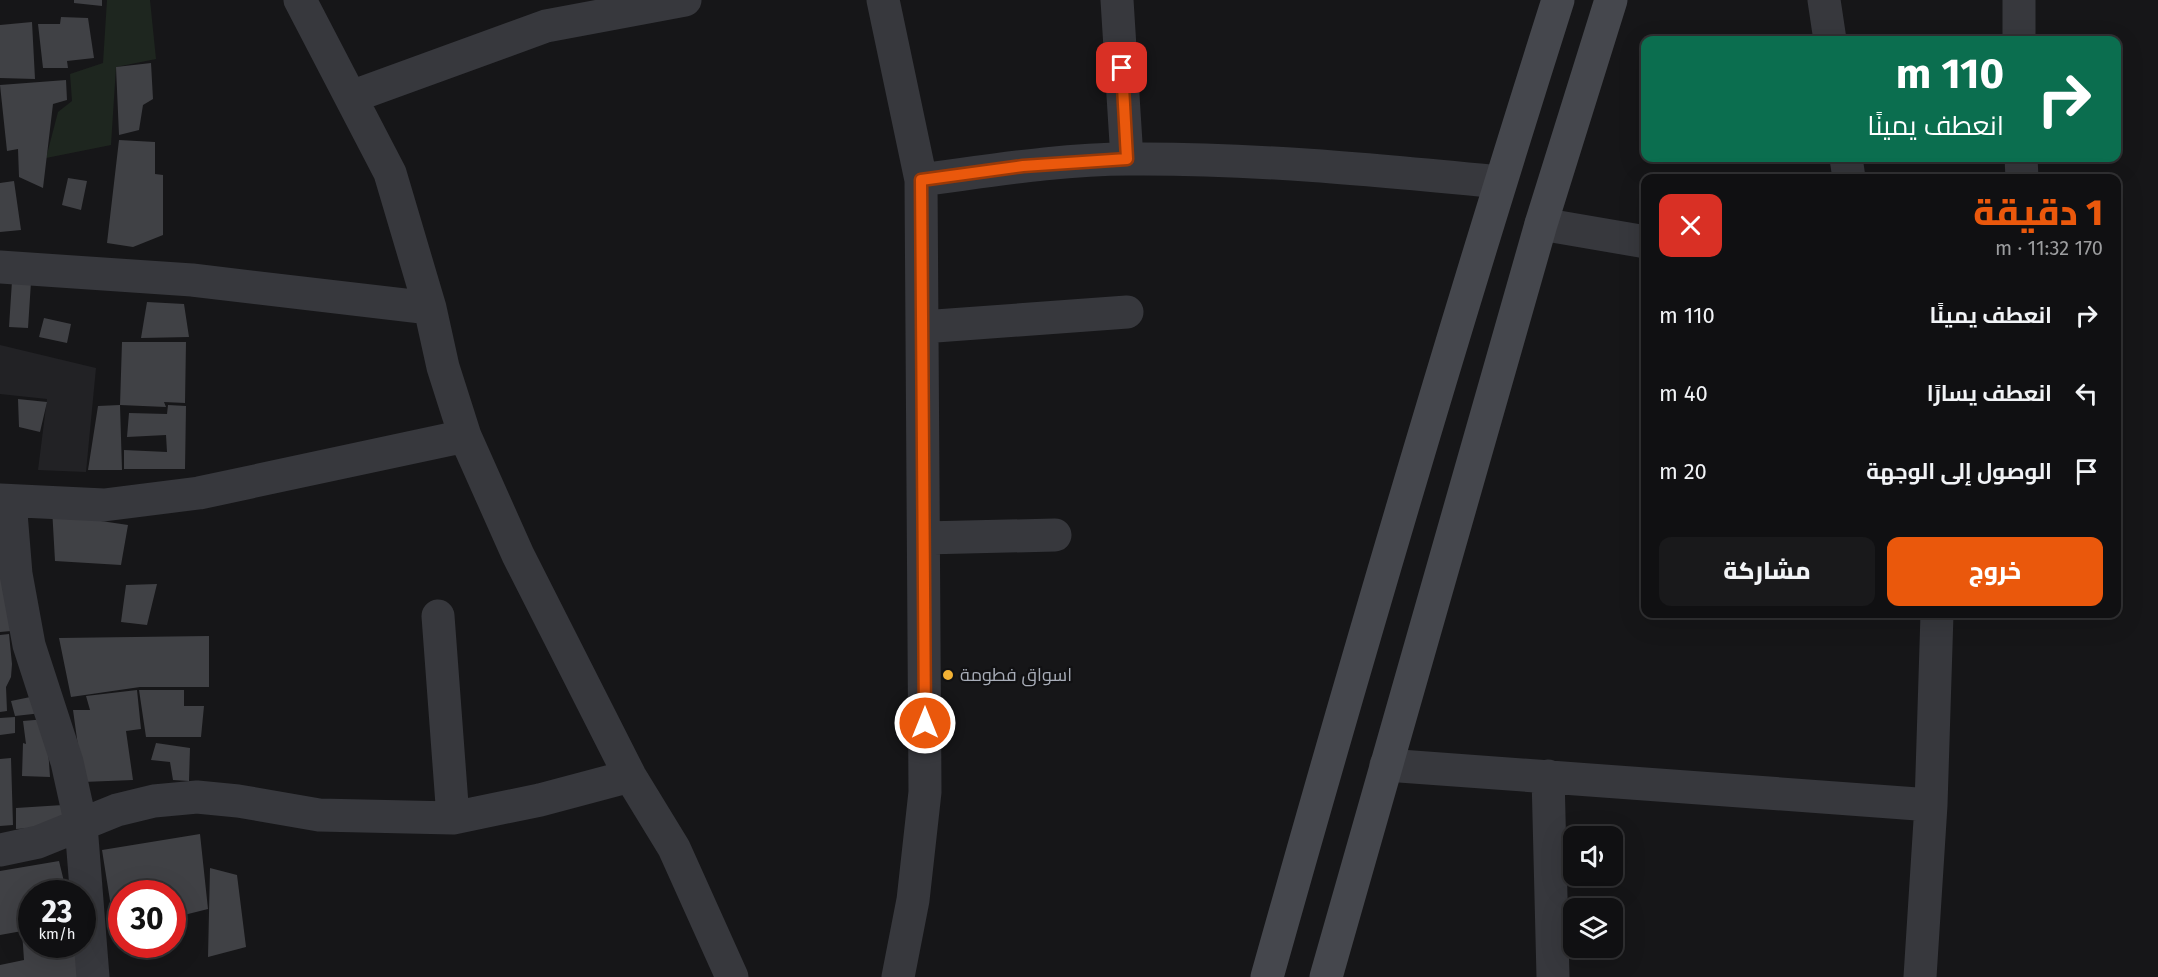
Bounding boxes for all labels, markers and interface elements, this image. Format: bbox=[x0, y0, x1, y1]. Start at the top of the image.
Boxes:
pin bbox=[1096, 42, 1147, 93]
text: 110 m bbox=[1896, 49, 2004, 99]
icon: arrive bbox=[1105, 51, 1138, 84]
icon: right bbox=[2025, 60, 2103, 138]
text: انعطف يمينًا bbox=[1867, 110, 2004, 142]
text: 1 دقيقة bbox=[1973, 191, 2103, 235]
button: close bbox=[1659, 194, 1722, 257]
text: 170 m · 11:32 bbox=[1995, 236, 2103, 260]
icon: right bbox=[2070, 299, 2103, 332]
text: 110 m bbox=[1659, 302, 1715, 329]
text: انعطف يمينًا bbox=[1930, 302, 2052, 329]
icon: left bbox=[2070, 377, 2103, 410]
text: 40 m bbox=[1659, 380, 1708, 407]
text: انعطف يسارًا bbox=[1927, 380, 2052, 407]
icon: arrive bbox=[2070, 455, 2103, 488]
text: 20 m bbox=[1659, 458, 1707, 485]
text: الوصول إلى الوجهة bbox=[1866, 458, 2052, 485]
button: مشاركة bbox=[1659, 537, 1875, 606]
button: خروج bbox=[1887, 537, 2103, 606]
place label: اسواق فطومة bbox=[960, 664, 1072, 687]
marker: اسواق فطومة bbox=[941, 668, 955, 682]
position arrow bbox=[893, 691, 957, 755]
map controls bbox=[1563, 826, 1623, 958]
button: sound bbox=[1563, 826, 1623, 886]
speed limit sign: 30 bbox=[108, 880, 186, 958]
text: 23 bbox=[42, 894, 72, 930]
button: layers bbox=[1563, 898, 1623, 958]
text: km/h bbox=[38, 925, 76, 943]

